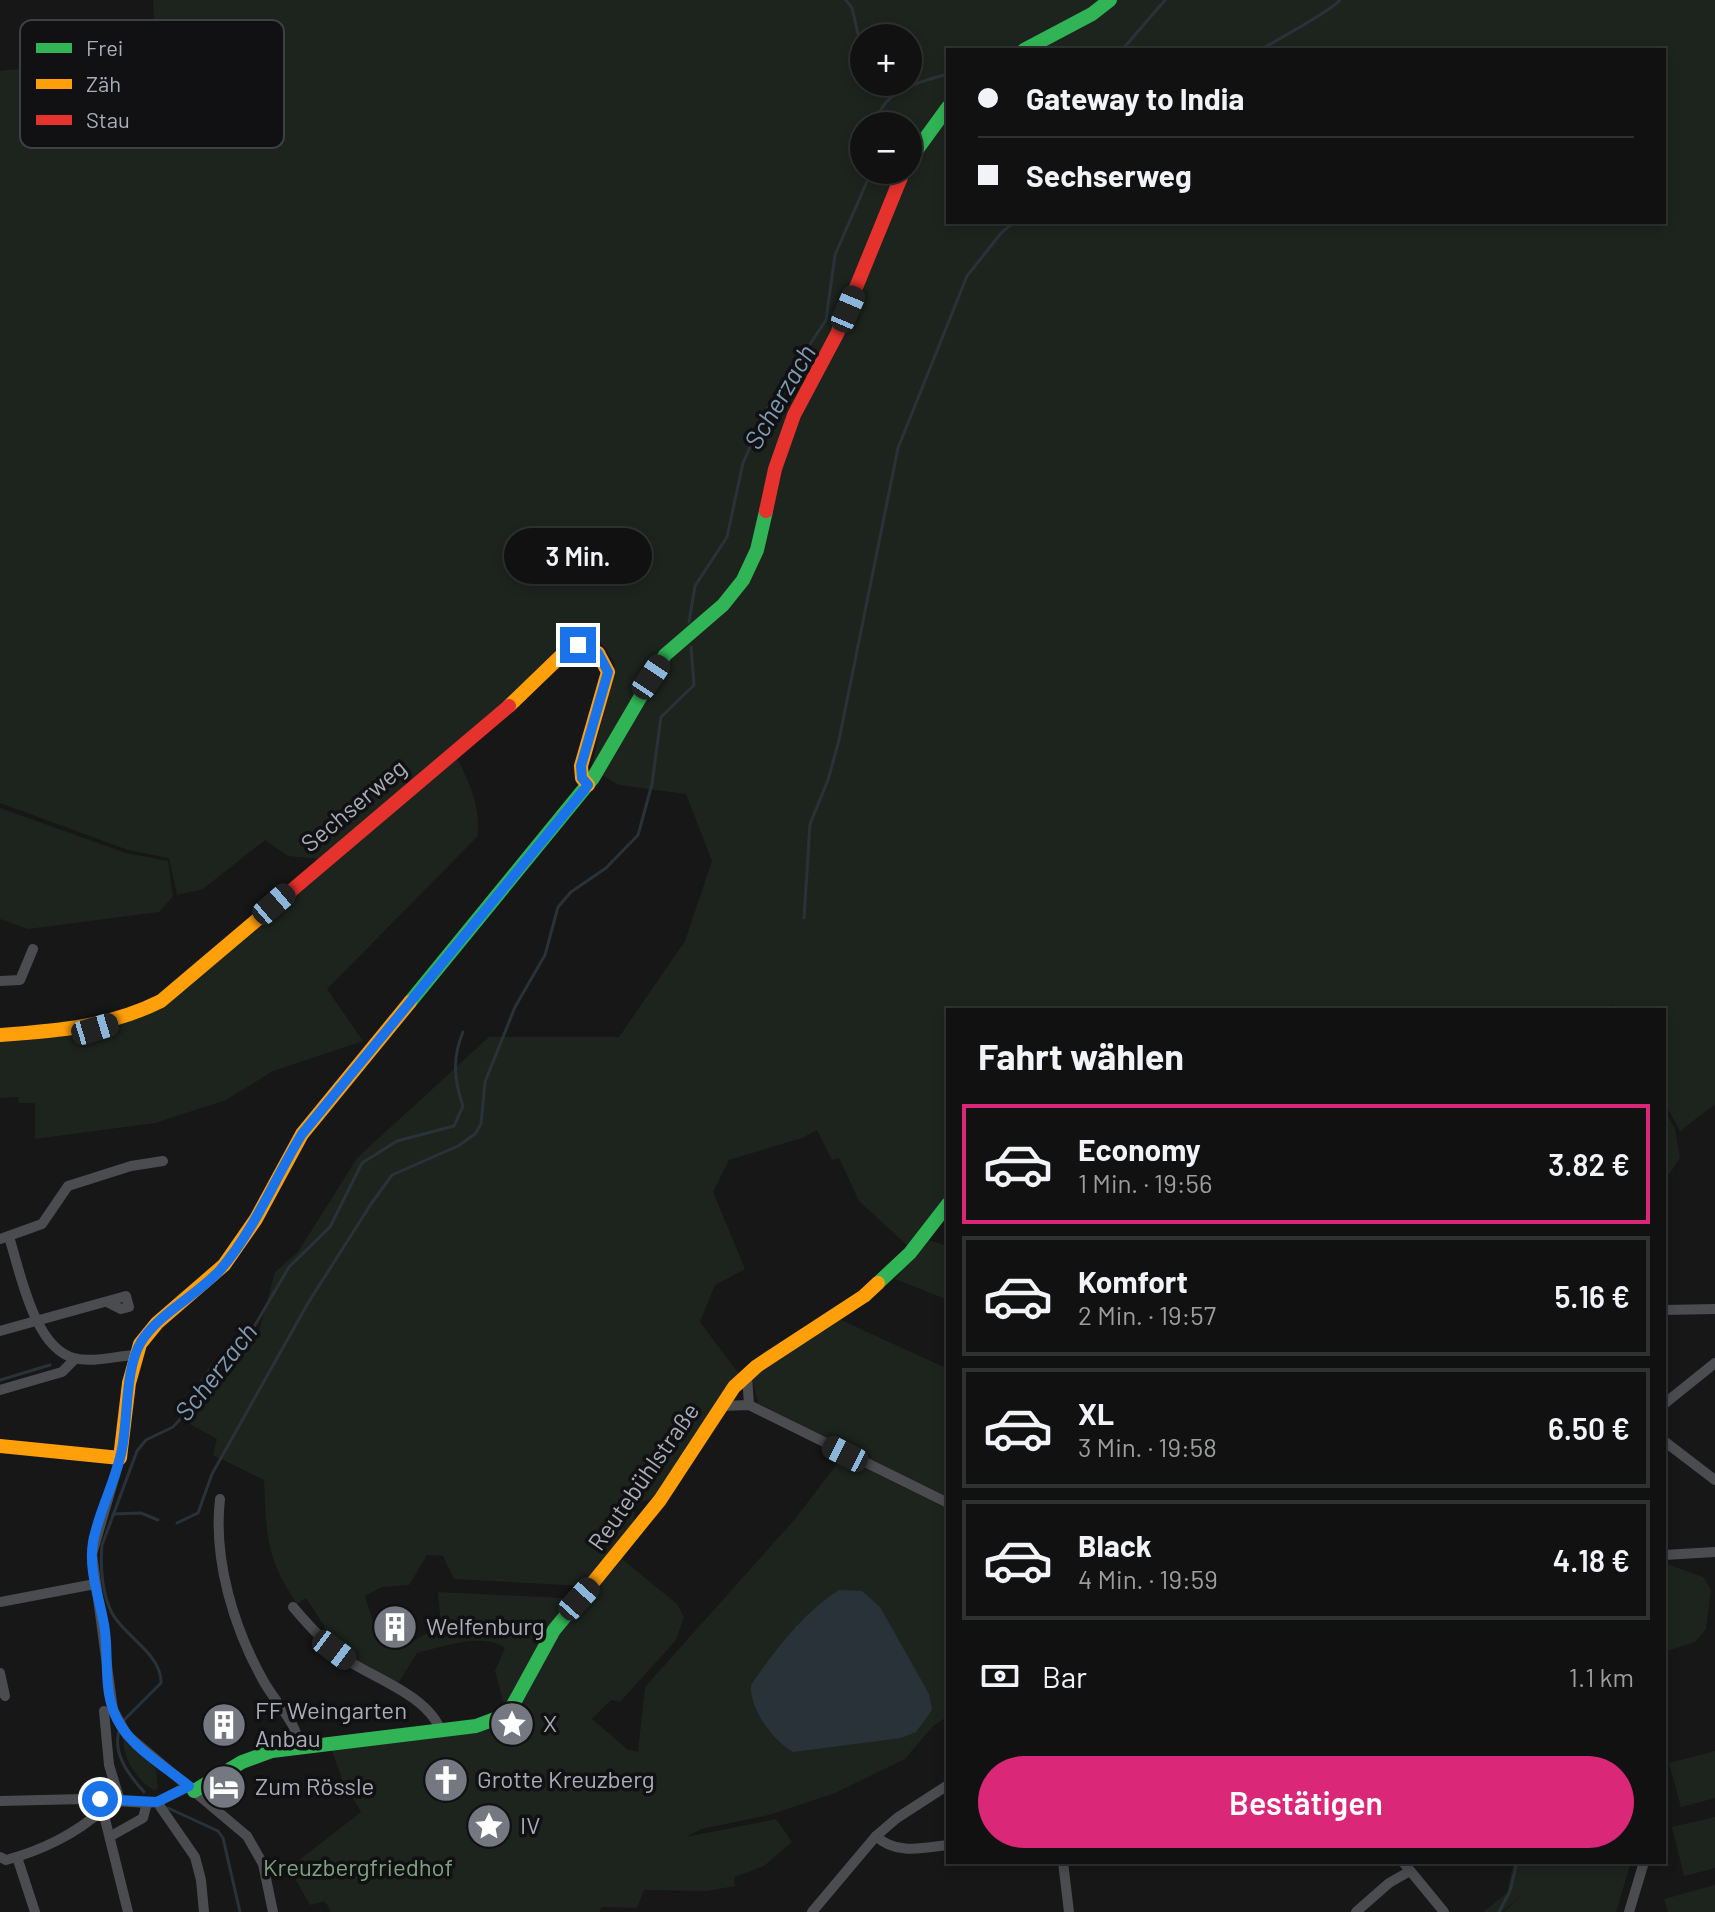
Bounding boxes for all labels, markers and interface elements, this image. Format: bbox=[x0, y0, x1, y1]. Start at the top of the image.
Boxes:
legend bbox=[20, 20, 284, 148]
map controls bbox=[850, 24, 922, 184]
button: + bbox=[850, 24, 922, 96]
text: Frei bbox=[86, 34, 123, 60]
text: Zäh bbox=[86, 70, 121, 96]
text: Gateway to India bbox=[1026, 80, 1244, 116]
text: Stau bbox=[86, 106, 130, 132]
button: − bbox=[850, 112, 922, 184]
text: Sechserweg bbox=[1026, 157, 1192, 193]
car bbox=[828, 282, 868, 336]
water label: Scherzach bbox=[736, 338, 821, 454]
callout: 3 Min. bbox=[504, 529, 652, 585]
text: 3 Min. bbox=[545, 540, 611, 571]
route end bbox=[560, 627, 596, 663]
car bbox=[628, 650, 674, 704]
street label: Sechserweg bbox=[294, 752, 412, 857]
car bbox=[248, 879, 300, 929]
car bbox=[69, 1011, 121, 1047]
text: Fahrt wählen bbox=[978, 1034, 1184, 1077]
icon: car bbox=[982, 1128, 1054, 1200]
text: Economy bbox=[1078, 1131, 1201, 1167]
text: 3.82 € bbox=[1548, 1146, 1630, 1182]
text: 1 Min. · 19:56 bbox=[1078, 1167, 1212, 1198]
icon: car bbox=[982, 1260, 1054, 1332]
text: Komfort bbox=[1078, 1263, 1188, 1299]
text: 5.16 € bbox=[1554, 1278, 1630, 1314]
text: 2 Min. · 19:57 bbox=[1078, 1299, 1216, 1330]
water label: Scherzach bbox=[167, 1316, 263, 1426]
icon: car bbox=[982, 1392, 1054, 1464]
text: XL bbox=[1078, 1395, 1114, 1431]
street label: Reutebühlstraße bbox=[581, 1397, 704, 1555]
text: 6.50 € bbox=[1548, 1410, 1630, 1446]
text: 3 Min. · 19:58 bbox=[1078, 1431, 1217, 1462]
car bbox=[818, 1432, 872, 1476]
icon: car bbox=[982, 1524, 1054, 1596]
text: Black bbox=[1078, 1527, 1152, 1563]
text: 4.18 € bbox=[1553, 1542, 1630, 1578]
text: 4 Min. · 19:59 bbox=[1078, 1563, 1218, 1594]
car bbox=[554, 1573, 604, 1625]
building icon: Welfenburg bbox=[371, 1603, 419, 1651]
place label: Welfenburg bbox=[426, 1611, 545, 1640]
car bbox=[308, 1626, 360, 1674]
icon: cash bbox=[978, 1654, 1022, 1698]
text: Bar bbox=[1042, 1658, 1087, 1694]
text: 1.1 km bbox=[1569, 1661, 1634, 1692]
place label: FF Weingarten Anbau bbox=[255, 1695, 407, 1752]
place icon: X bbox=[488, 1700, 536, 1748]
building icon: FF Weingarten Anbau bbox=[200, 1701, 248, 1749]
place label: X bbox=[543, 1708, 557, 1737]
church icon: Grotte Kreuzberg bbox=[422, 1756, 470, 1804]
button: Bestätigen bbox=[978, 1756, 1634, 1848]
hotel icon: Zum Rössle bbox=[200, 1763, 248, 1811]
place label: Grotte Kreuzberg bbox=[477, 1764, 655, 1793]
place label: Zum Rössle bbox=[255, 1771, 374, 1800]
route start bbox=[82, 1781, 118, 1817]
place icon: IV bbox=[465, 1802, 513, 1850]
place label: IV bbox=[520, 1810, 540, 1839]
park label: Kreuzbergfriedhof bbox=[263, 1852, 453, 1881]

